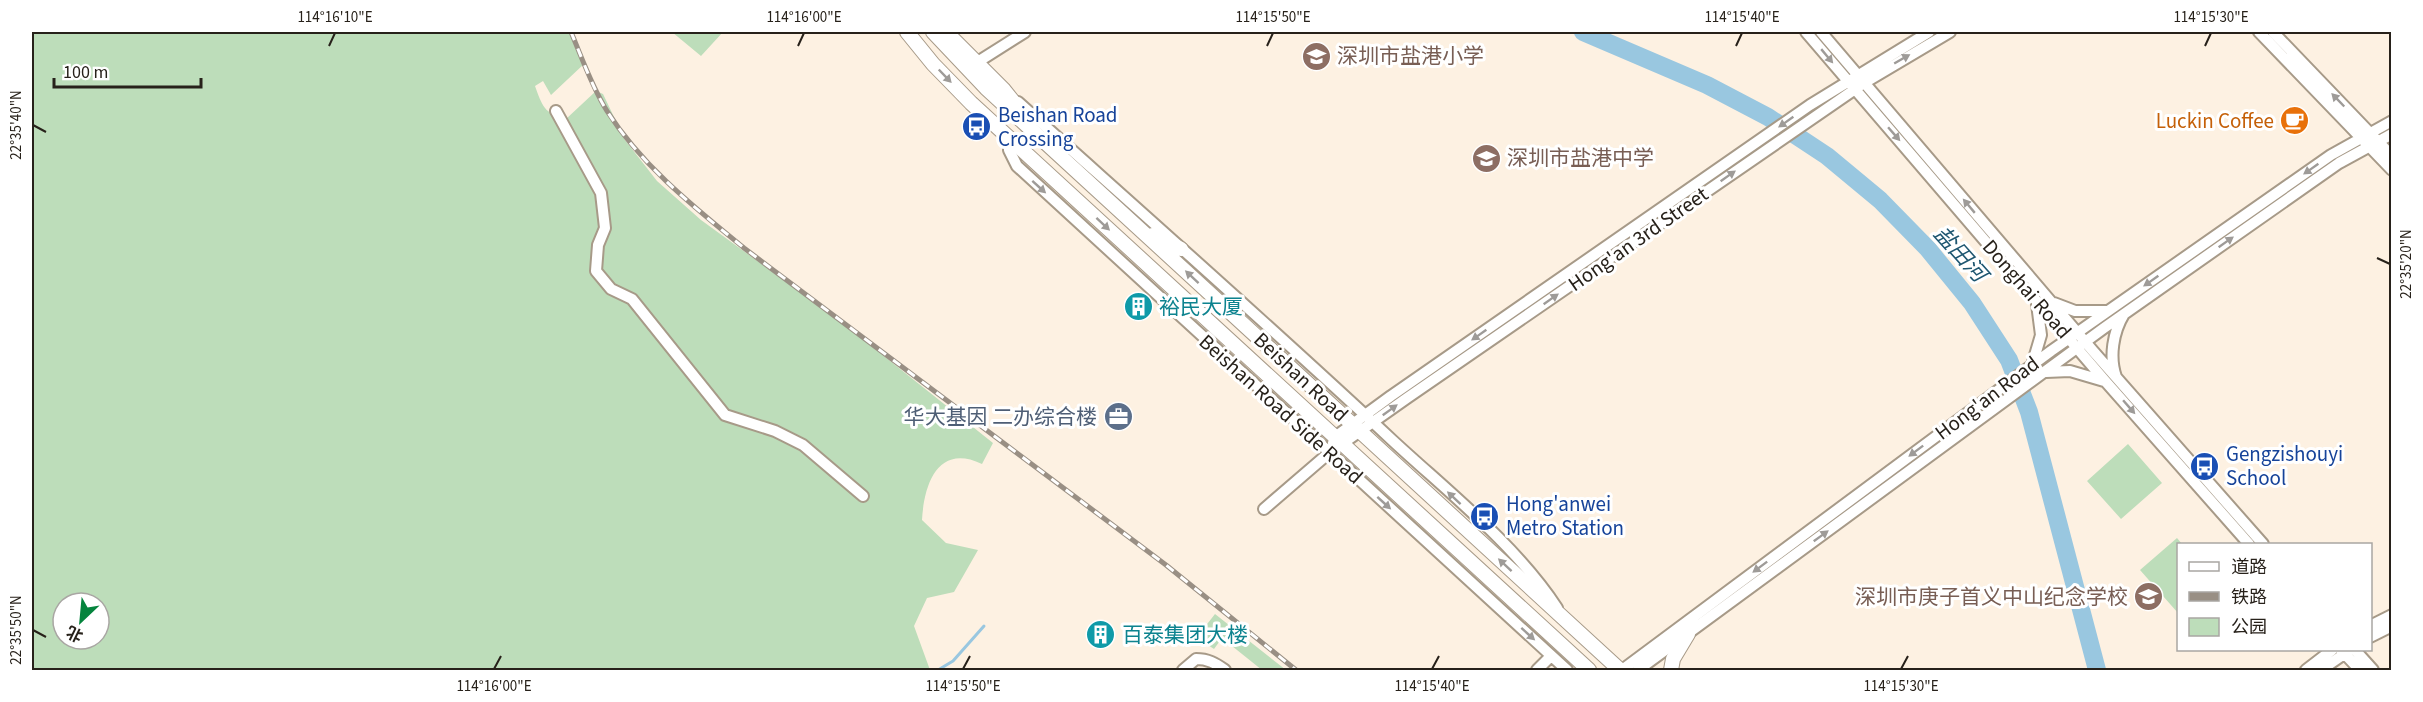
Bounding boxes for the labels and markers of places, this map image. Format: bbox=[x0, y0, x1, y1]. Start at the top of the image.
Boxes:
school or university icon: 深圳市盐港小学 bbox=[1300, 40, 1332, 72]
place label: 深圳市盐港小学 bbox=[1337, 41, 1484, 71]
place label: Beishan Road Crossing bbox=[998, 100, 1118, 154]
cafe icon: Luckin Coffee bbox=[2279, 105, 2311, 137]
place label: Luckin Coffee bbox=[2156, 106, 2274, 136]
bus stop icon: Beishan Road Crossing bbox=[961, 111, 993, 143]
school or university icon: 深圳市盐港中学 bbox=[1470, 142, 1502, 174]
place label: 深圳市盐港中学 bbox=[1507, 143, 1654, 173]
building icon: 裕民大厦 bbox=[1122, 291, 1154, 323]
place label: 裕民大厦 bbox=[1159, 292, 1243, 322]
office icon: 华大基因 二办综合楼 bbox=[1102, 401, 1134, 433]
place label: 华大基因 二办综合楼 bbox=[904, 402, 1097, 432]
place label: Gengzishouyi School bbox=[2226, 439, 2343, 493]
bus stop icon: Gengzishouyi School bbox=[2189, 450, 2221, 482]
place label: Hong'anwei Metro Station bbox=[1506, 489, 1624, 543]
bus stop icon: Hong'anwei Metro Station bbox=[1469, 500, 1501, 532]
school or university icon: 深圳市庚子首义中山纪念学校 bbox=[2133, 581, 2165, 613]
place label: 深圳市庚子首义中山纪念学校 bbox=[1855, 582, 2128, 612]
building icon: 百泰集团大楼 bbox=[1085, 619, 1117, 651]
place label: 百泰集团大楼 bbox=[1122, 620, 1248, 650]

